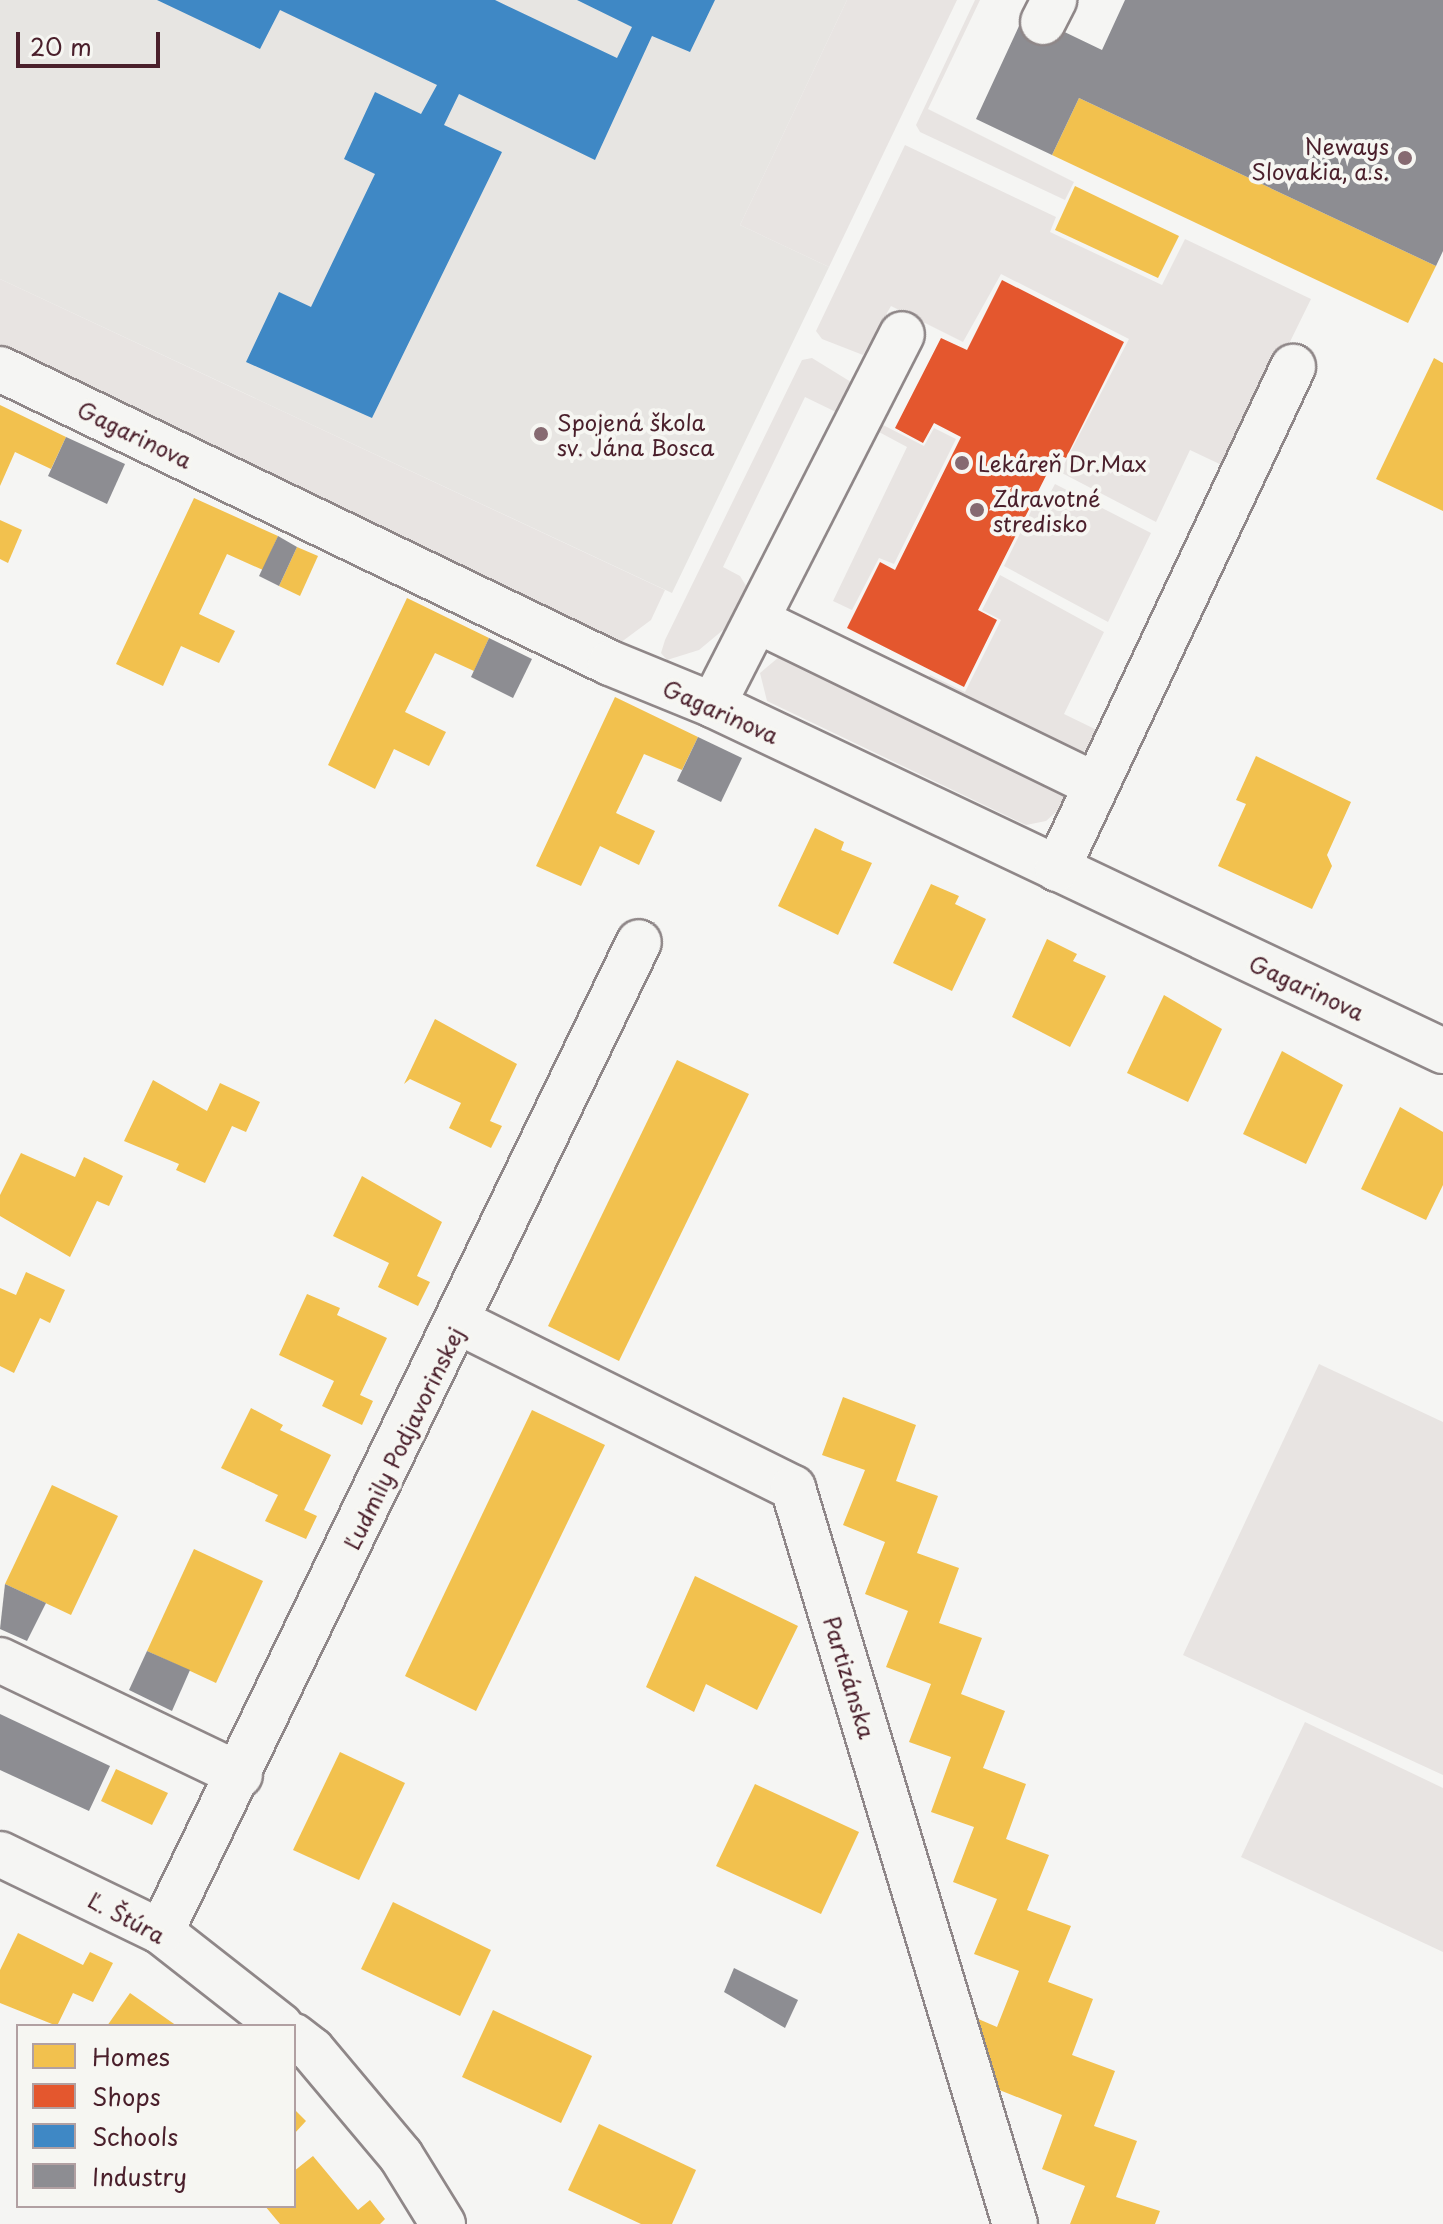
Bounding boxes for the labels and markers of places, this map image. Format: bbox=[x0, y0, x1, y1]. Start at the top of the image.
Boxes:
place label: Neways Slovakia, a.s. bbox=[1251, 132, 1389, 184]
marker: Neways Slovakia, a.s. bbox=[1396, 149, 1414, 167]
place label: Spojená škola sv. Jána Bosca bbox=[557, 408, 714, 460]
marker: Spojená škola sv. Jána Bosca bbox=[532, 425, 550, 443]
place label: Lekáreň Dr.Max bbox=[978, 450, 1148, 476]
marker: Lekáreň Dr.Max bbox=[953, 454, 971, 472]
place label: Zdravotné stredisko bbox=[993, 484, 1101, 536]
marker: Zdravotné stredisko bbox=[968, 501, 986, 519]

